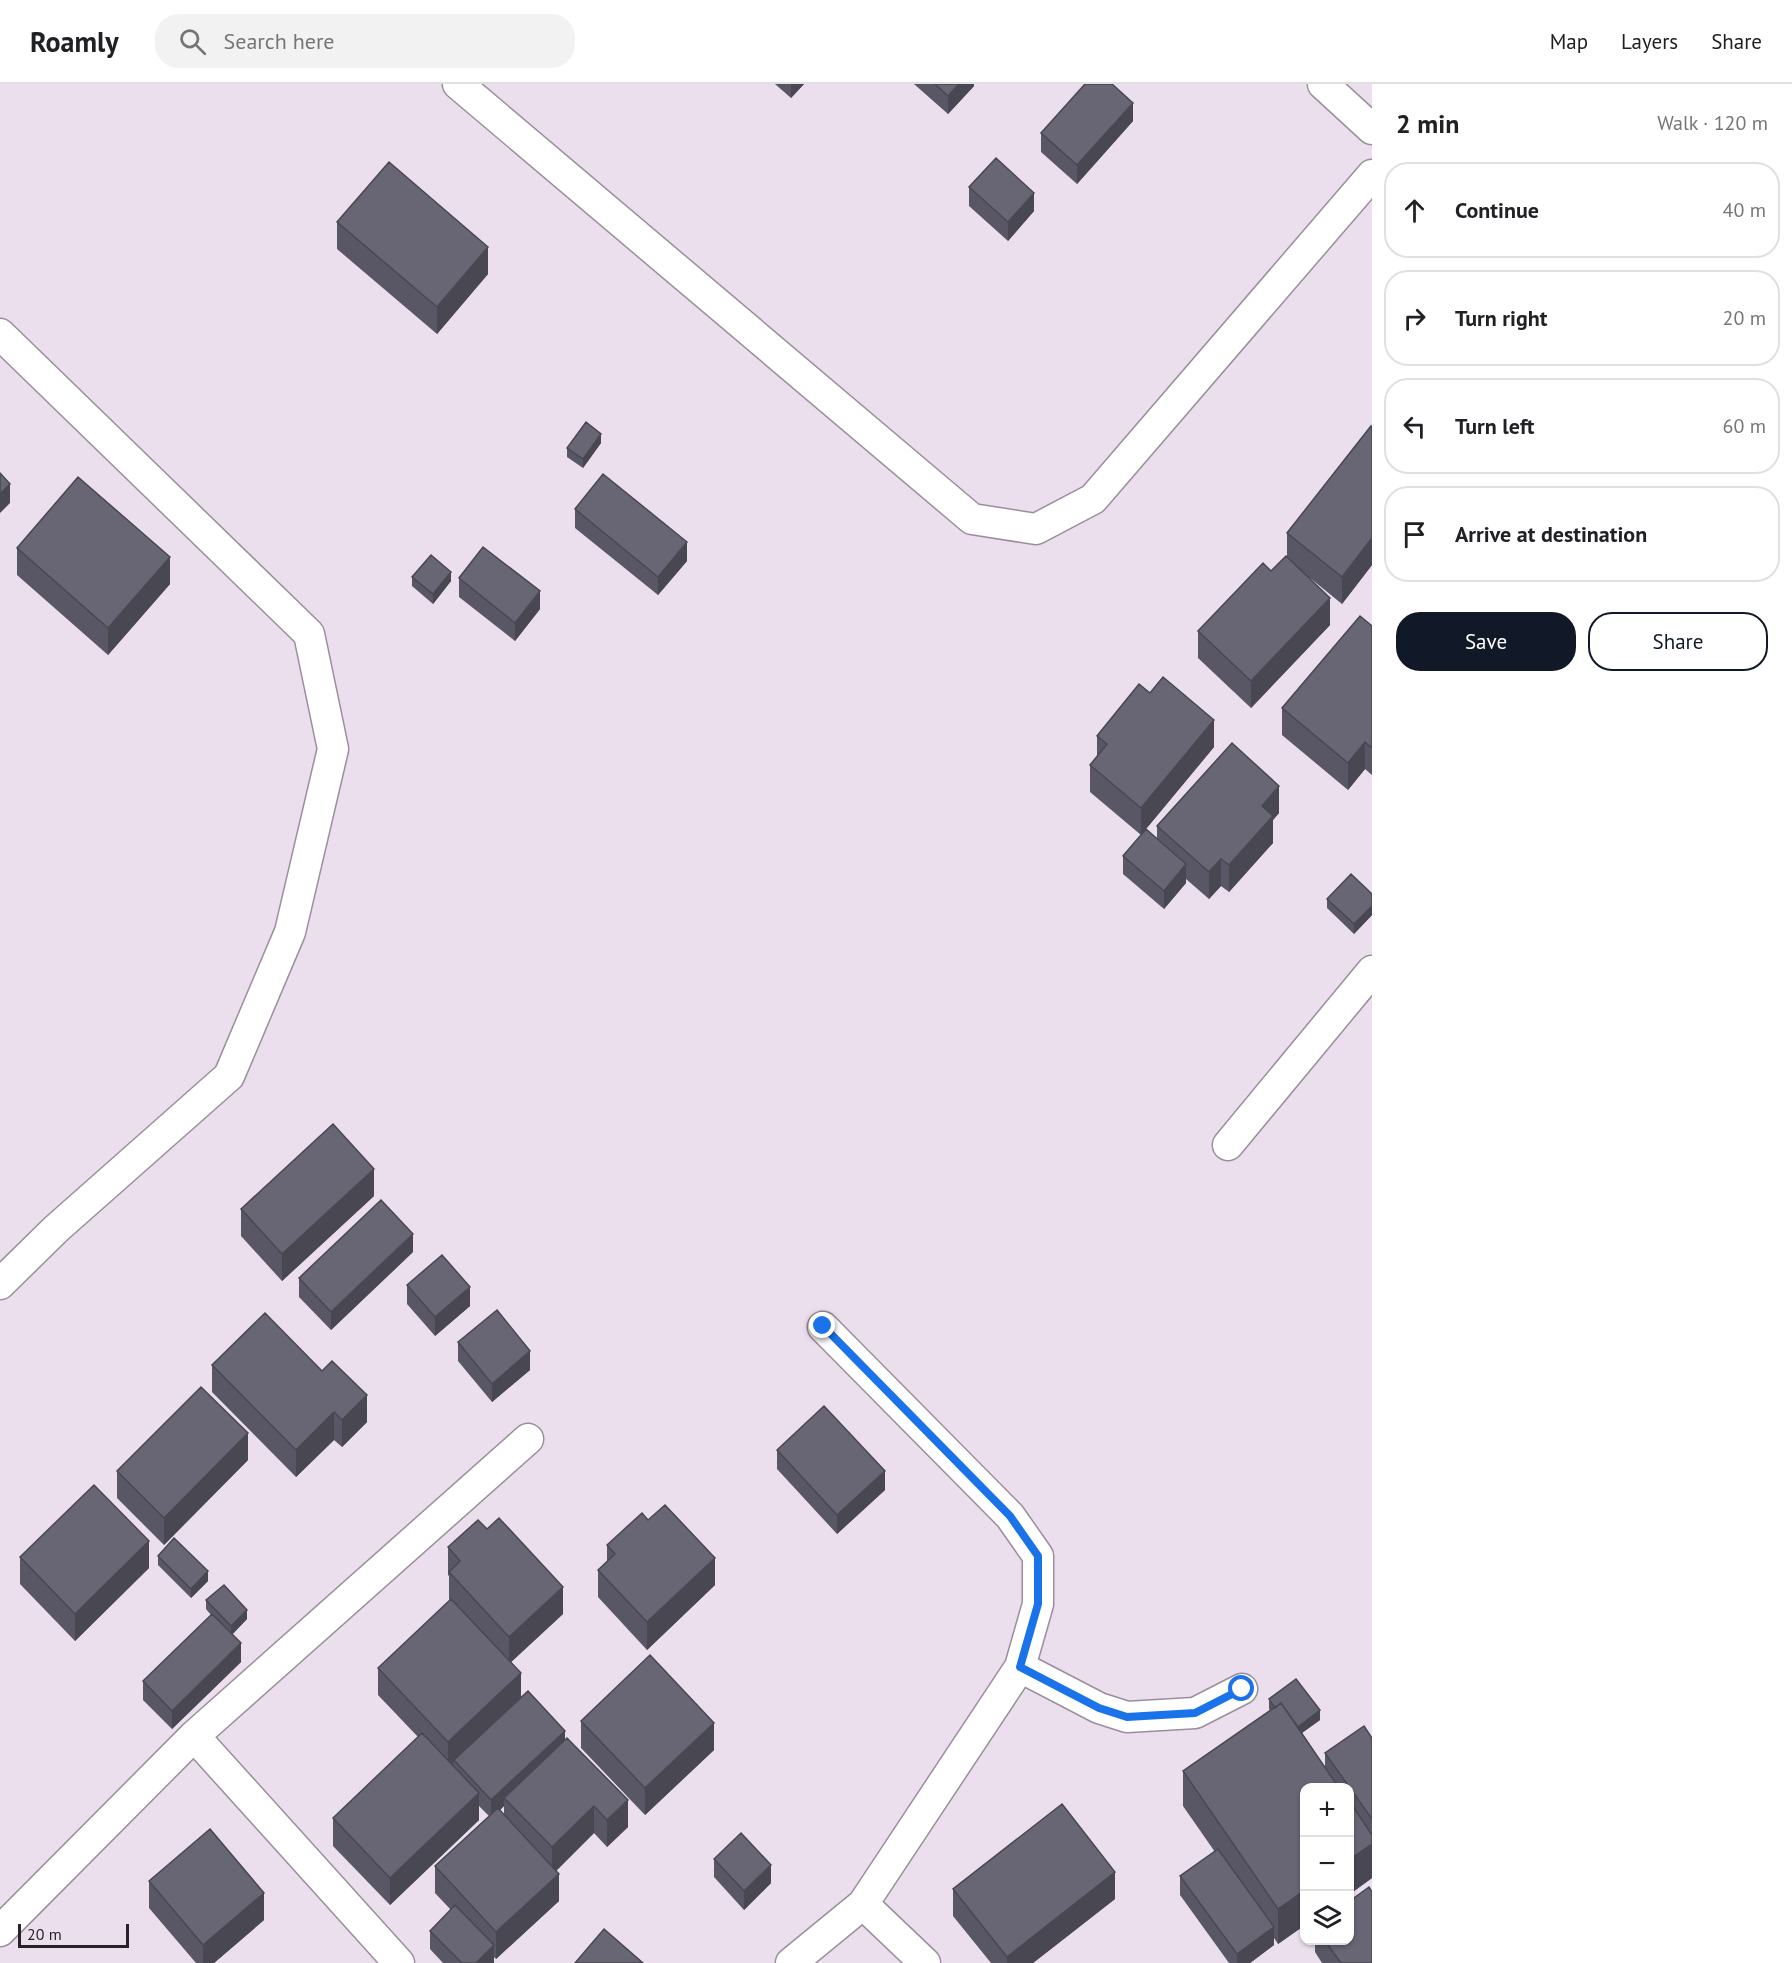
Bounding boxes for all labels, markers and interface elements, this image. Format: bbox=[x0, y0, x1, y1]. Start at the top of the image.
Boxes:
search box bbox=[155, 14, 575, 68]
text: Roamly bbox=[30, 23, 119, 60]
icon: search bbox=[176, 25, 209, 58]
text: Search here bbox=[224, 27, 335, 55]
text: Map bbox=[1550, 28, 1588, 55]
text: Layers bbox=[1621, 28, 1678, 55]
text: Share bbox=[1711, 28, 1762, 55]
text: 2 min bbox=[1396, 107, 1459, 140]
text: Walk · 120 m bbox=[1657, 110, 1768, 136]
icon: ahead bbox=[1398, 194, 1431, 227]
text: Continue bbox=[1455, 196, 1539, 224]
text: 40 m bbox=[1723, 197, 1766, 223]
icon: right bbox=[1398, 302, 1431, 335]
text: Turn right bbox=[1455, 304, 1547, 332]
text: 20 m bbox=[1723, 305, 1766, 331]
icon: left bbox=[1398, 410, 1431, 443]
text: Turn left bbox=[1455, 412, 1535, 440]
text: 60 m bbox=[1723, 413, 1766, 439]
icon: arrive bbox=[1398, 518, 1431, 551]
text: Arrive at destination bbox=[1455, 520, 1647, 548]
button: Save bbox=[1396, 612, 1576, 671]
button: Share bbox=[1588, 612, 1768, 671]
route end bbox=[809, 1312, 835, 1338]
route start bbox=[1228, 1675, 1254, 1701]
map controls bbox=[1300, 1783, 1354, 1945]
button: + bbox=[1300, 1783, 1354, 1837]
button: − bbox=[1300, 1837, 1354, 1891]
button: layers bbox=[1300, 1891, 1354, 1945]
scale bar bbox=[18, 1921, 129, 1948]
text: 20 m bbox=[27, 1924, 62, 1944]

